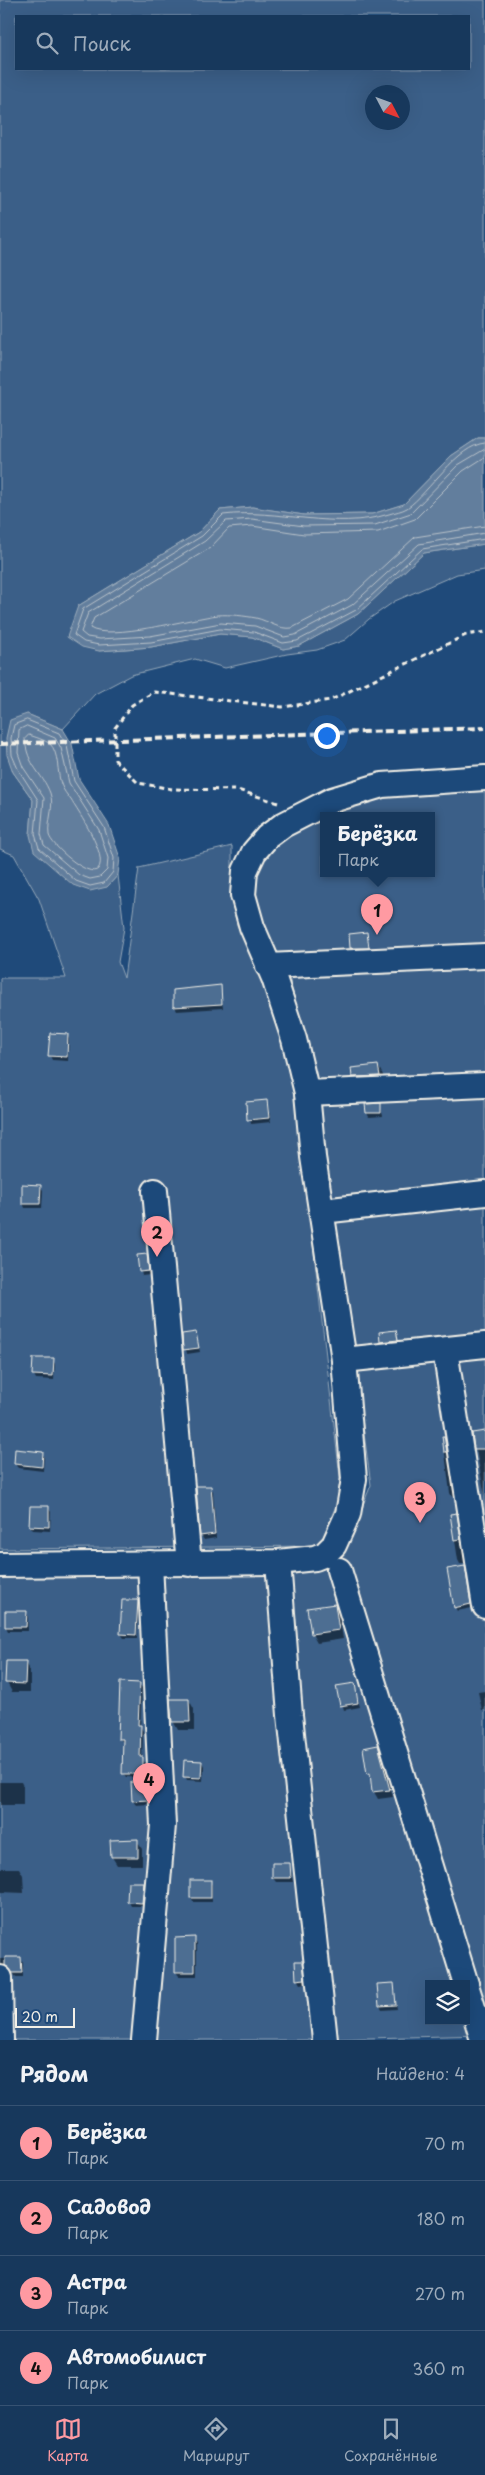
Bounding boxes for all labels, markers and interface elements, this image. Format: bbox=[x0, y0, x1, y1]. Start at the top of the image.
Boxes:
search box bbox=[15, 15, 470, 70]
icon: search bbox=[33, 29, 61, 57]
text: Поиск bbox=[73, 29, 131, 57]
north arrow bbox=[365, 85, 410, 130]
your location bbox=[314, 723, 340, 749]
popup bbox=[320, 812, 435, 877]
text: Берёзка bbox=[337, 819, 418, 847]
text: Парк bbox=[337, 847, 379, 871]
pin: 1 bbox=[361, 894, 393, 935]
pin: 2 bbox=[141, 1216, 173, 1257]
pin: 3 bbox=[404, 1482, 436, 1523]
pin: 4 bbox=[133, 1763, 165, 1804]
map controls bbox=[425, 1980, 470, 2025]
button: layers bbox=[425, 1980, 470, 2025]
scale bar bbox=[15, 2005, 75, 2028]
text: 20 m bbox=[22, 2006, 58, 2027]
text: Рядом bbox=[20, 2057, 88, 2089]
text: Найдено: 4 bbox=[376, 2061, 465, 2085]
text: Берёзка bbox=[67, 2117, 147, 2145]
text: 1 bbox=[32, 2131, 40, 2155]
text: 70 m bbox=[425, 2131, 465, 2155]
text: Парк bbox=[67, 2145, 108, 2169]
text: Садовод bbox=[67, 2192, 151, 2220]
text: 2 bbox=[30, 2206, 42, 2230]
text: 180 m bbox=[417, 2206, 465, 2230]
text: Парк bbox=[67, 2220, 108, 2244]
text: Астра bbox=[67, 2267, 127, 2295]
text: 3 bbox=[31, 2281, 41, 2305]
text: 270 m bbox=[415, 2281, 465, 2305]
text: Парк bbox=[67, 2295, 108, 2319]
text: Автомобилист bbox=[67, 2342, 206, 2370]
text: 4 bbox=[31, 2356, 41, 2380]
text: 360 m bbox=[413, 2356, 465, 2380]
text: Парк bbox=[67, 2370, 108, 2394]
tab: Карта bbox=[47, 2415, 88, 2466]
tab: Маршрут bbox=[183, 2415, 249, 2466]
tab: Сохранённые bbox=[344, 2415, 438, 2466]

